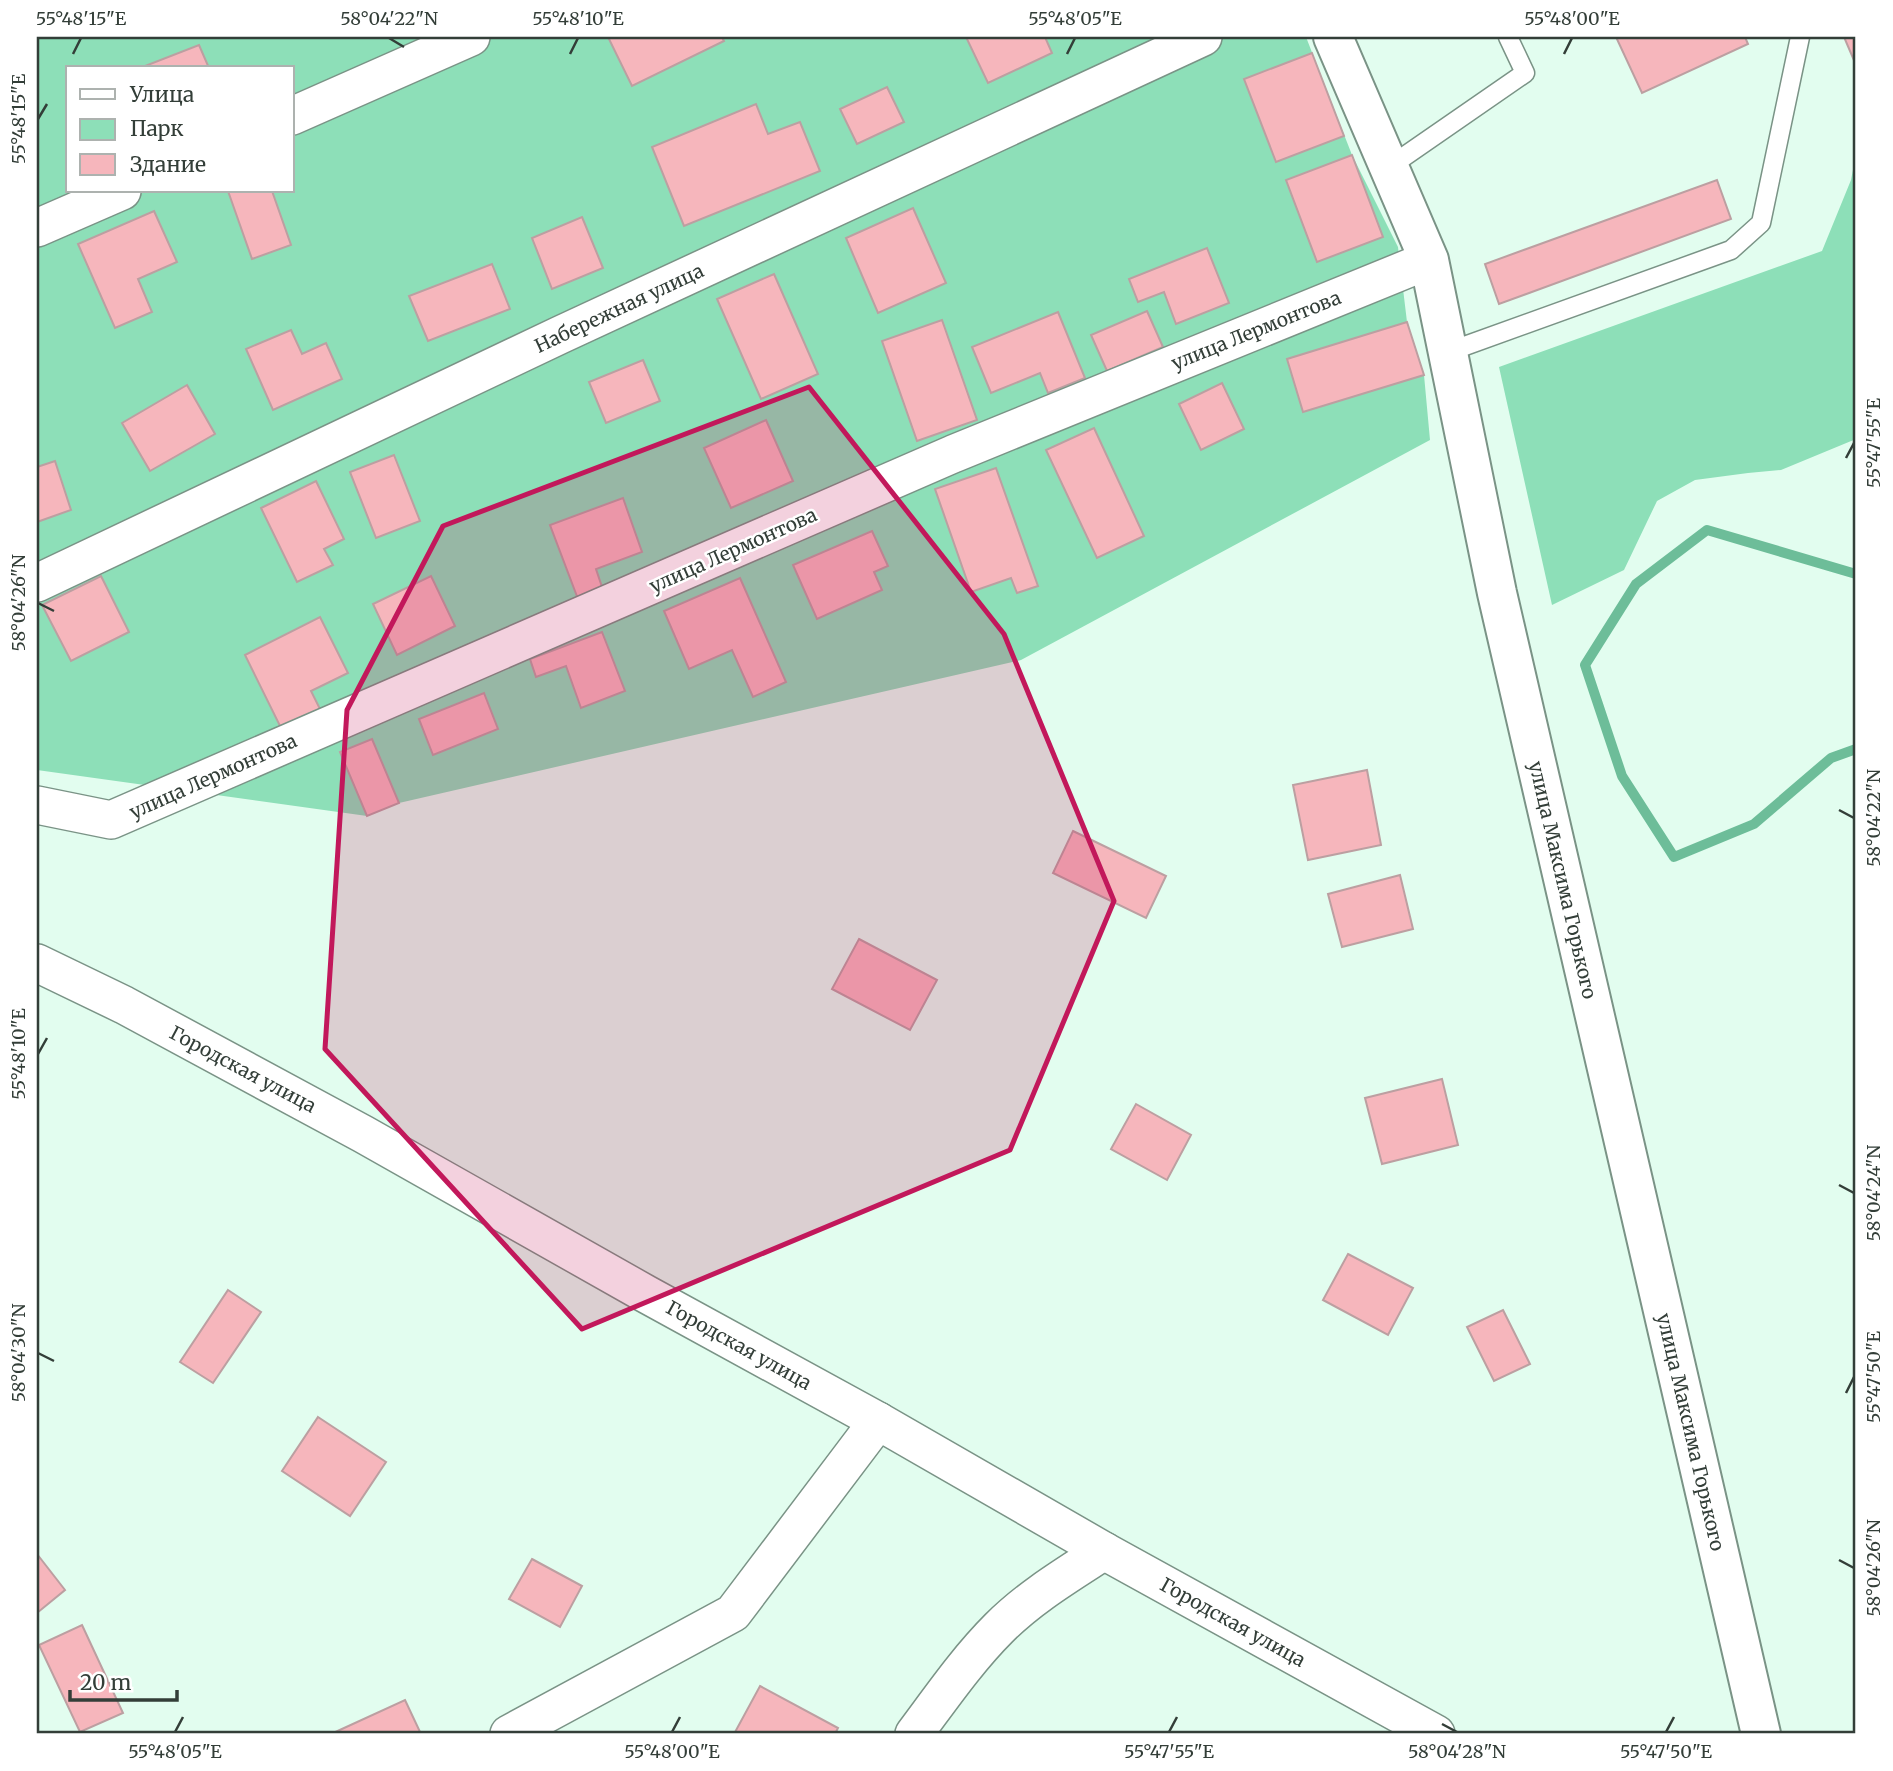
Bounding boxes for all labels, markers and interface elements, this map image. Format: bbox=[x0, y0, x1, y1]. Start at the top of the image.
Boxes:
text: 55°48'15"E bbox=[36, 7, 127, 30]
text: 58°04'22"N bbox=[340, 7, 438, 30]
text: 55°48'10"E bbox=[532, 7, 624, 30]
text: 55°48'05"E bbox=[1028, 7, 1122, 30]
text: 55°48'00"E bbox=[1524, 7, 1620, 30]
legend bbox=[66, 66, 294, 192]
text: 55°48'15"E bbox=[7, 73, 30, 164]
text: Улица bbox=[129, 81, 194, 108]
text: Парк bbox=[130, 115, 184, 142]
text: Здание bbox=[130, 151, 206, 178]
street label: Набережная улица bbox=[531, 258, 707, 358]
street label: улица Лермонтова bbox=[1168, 285, 1344, 375]
text: 55°47'55"E bbox=[1862, 398, 1885, 488]
street label: улица Лермонтова bbox=[646, 502, 820, 598]
text: 58°04'26"N bbox=[7, 554, 30, 652]
street label: улица Лермонтова bbox=[126, 728, 300, 824]
street label: улица Максима Горького bbox=[1524, 759, 1602, 1001]
text: 58°04'22"N bbox=[1862, 769, 1885, 867]
text: 55°48'10"E bbox=[7, 1008, 30, 1100]
street label: Городская улица bbox=[166, 1020, 320, 1118]
text: 58°04'24"N bbox=[1862, 1145, 1885, 1241]
street label: Городская улица bbox=[662, 1295, 816, 1395]
text: 58°04'30"N bbox=[7, 1304, 30, 1402]
street label: улица Максима Горького bbox=[1652, 1311, 1730, 1553]
text: 55°47'50"E bbox=[1862, 1330, 1885, 1423]
text: 58°04'26"N bbox=[1862, 1519, 1885, 1617]
street label: Городская улица bbox=[1156, 1572, 1310, 1672]
scale bar bbox=[70, 1659, 177, 1703]
text: 20 m bbox=[80, 1669, 132, 1696]
text: 55°48'05"E bbox=[128, 1740, 222, 1763]
text: 55°48'00"E bbox=[624, 1740, 720, 1763]
text: 55°47'55"E bbox=[1124, 1740, 1214, 1763]
text: 58°04'28"N bbox=[1408, 1740, 1506, 1763]
text: 55°47'50"E bbox=[1620, 1740, 1713, 1763]

